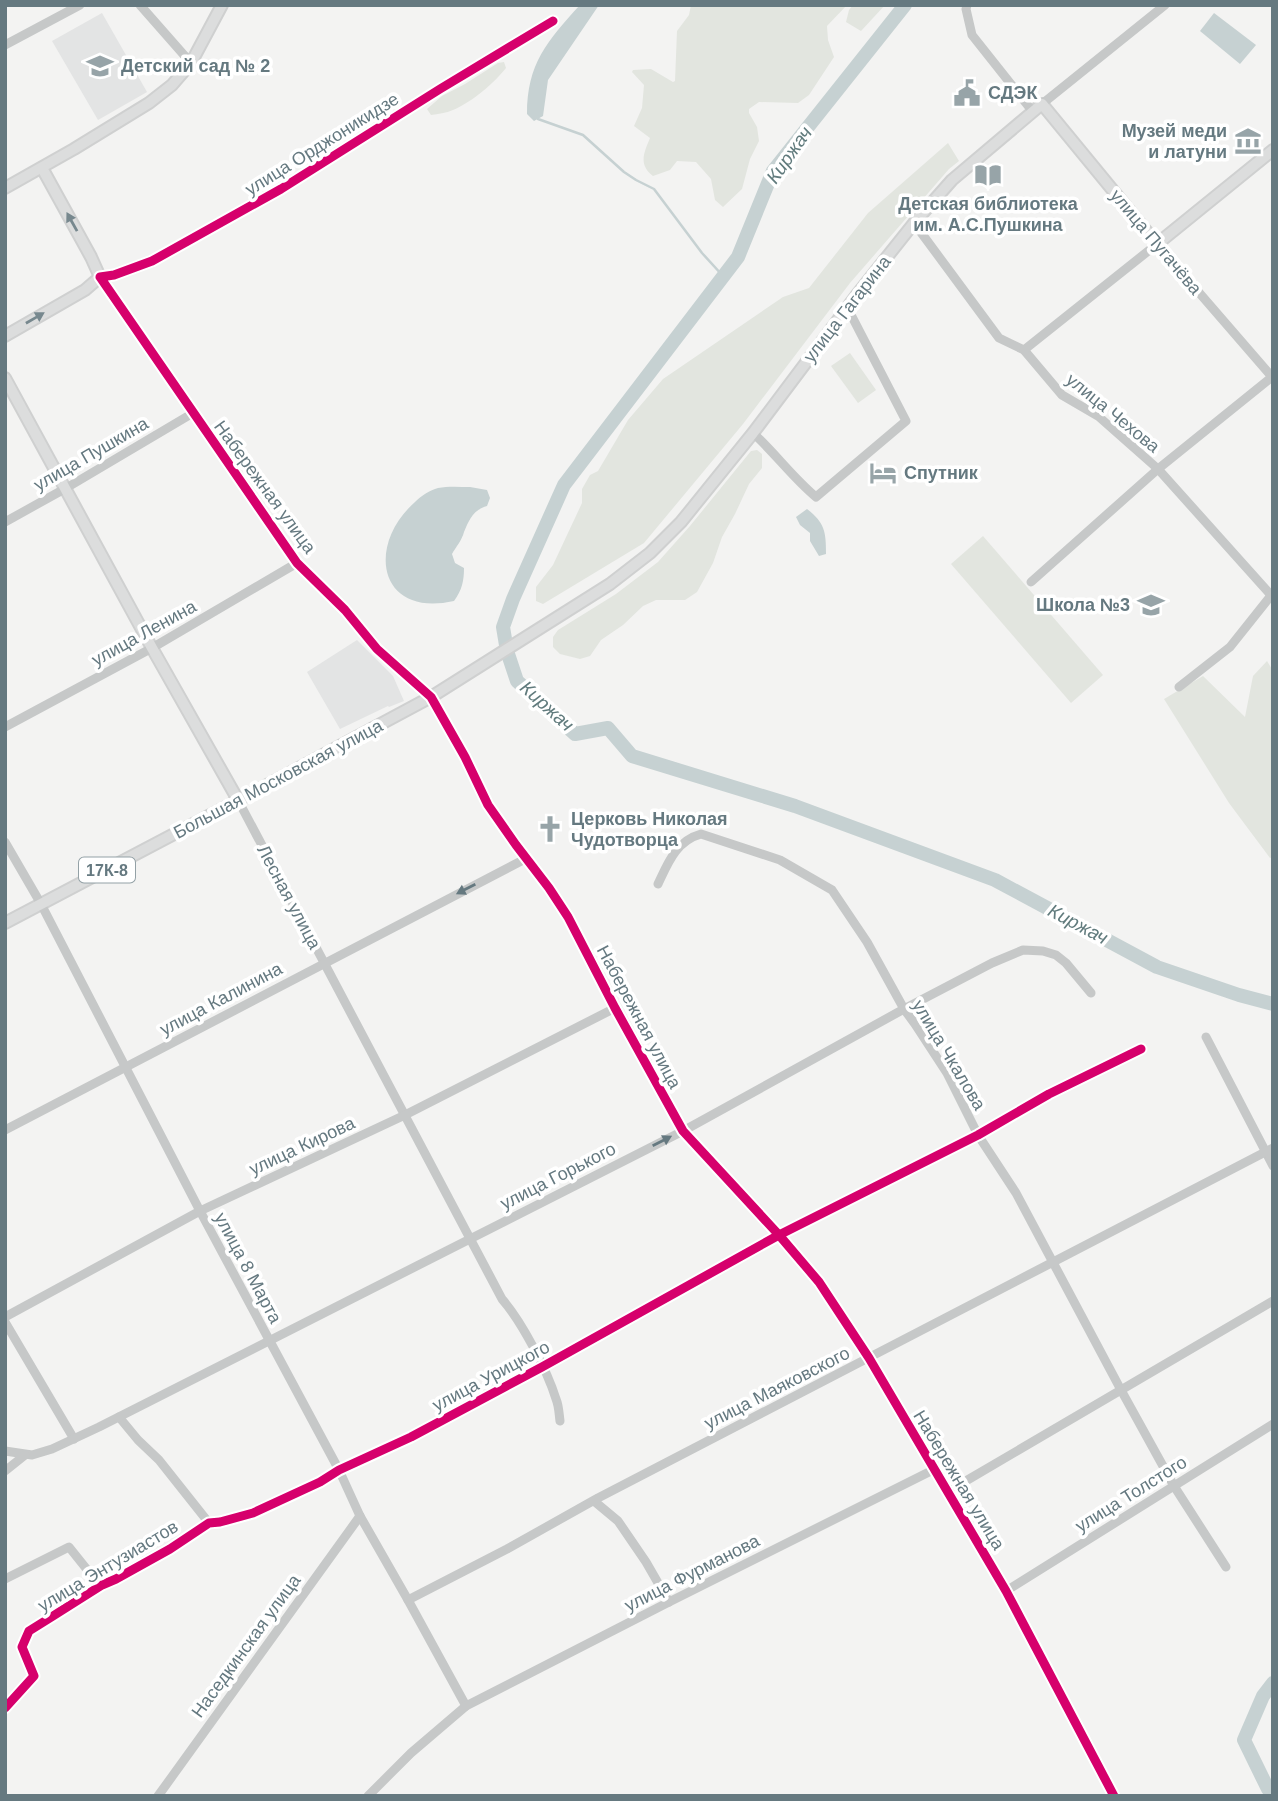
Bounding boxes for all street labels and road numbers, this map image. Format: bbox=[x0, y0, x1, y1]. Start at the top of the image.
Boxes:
street label: улица Орджоникидзе bbox=[242, 89, 402, 199]
street label: улица Пугачёва bbox=[1106, 185, 1206, 299]
street label: улица Гагарина bbox=[799, 251, 895, 366]
street label: улица Чехова bbox=[1062, 369, 1164, 457]
street label: улица Пушкина bbox=[30, 413, 153, 495]
street label: Набережная улица bbox=[210, 417, 320, 558]
street label: улица Ленина bbox=[88, 596, 201, 670]
street label: Большая Московская улица bbox=[170, 715, 387, 843]
street label: Лесная улица bbox=[253, 842, 325, 953]
road number: 17К-8 bbox=[79, 858, 135, 883]
street label: Набережная улица bbox=[593, 942, 686, 1093]
street label: улица Калинина bbox=[156, 958, 286, 1040]
street label: улица Чкалова bbox=[908, 996, 990, 1115]
street label: улица Кирова bbox=[246, 1112, 359, 1179]
street label: улица Горького bbox=[497, 1138, 619, 1214]
street label: улица 8 Марта bbox=[210, 1209, 286, 1328]
street label: улица Урицкого bbox=[429, 1337, 553, 1415]
street label: улица Маяковского bbox=[701, 1343, 853, 1433]
street label: Набережная улица bbox=[909, 1407, 1009, 1554]
street label: улица Толстого bbox=[1072, 1452, 1190, 1536]
street label: улица Энтузиастов bbox=[34, 1516, 182, 1616]
street label: улица Фурманова bbox=[621, 1530, 764, 1616]
street label: Наседкинская улица bbox=[188, 1570, 305, 1721]

